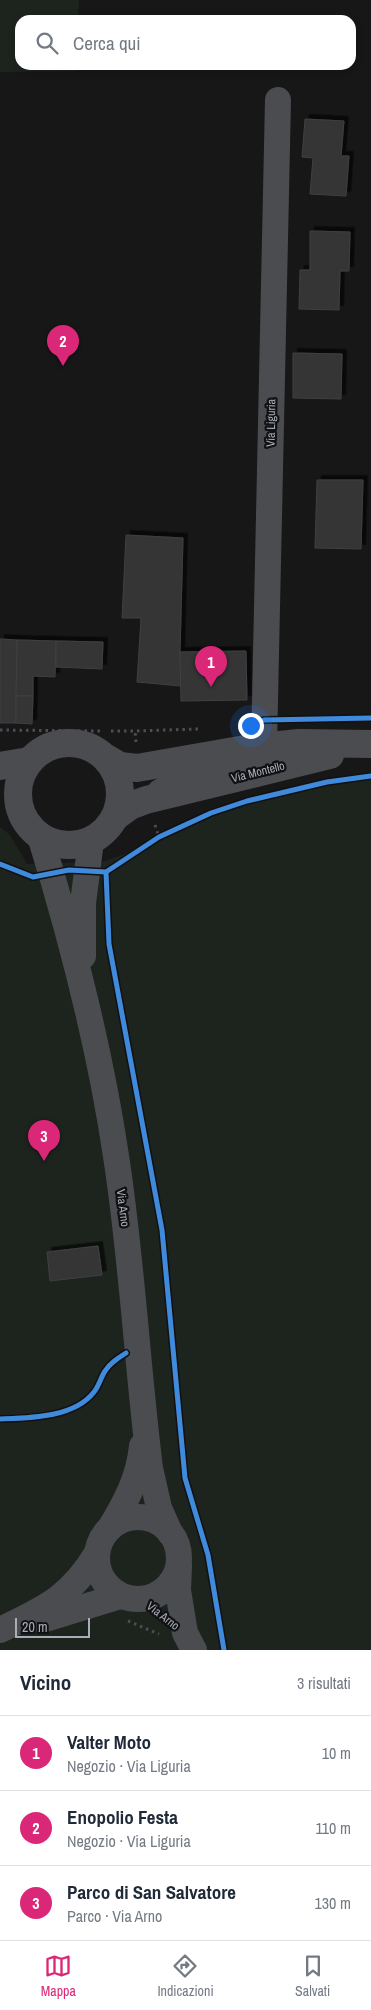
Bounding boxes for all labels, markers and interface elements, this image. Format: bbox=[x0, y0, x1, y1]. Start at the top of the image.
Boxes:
search box bbox=[15, 15, 356, 70]
icon: search bbox=[33, 29, 61, 57]
text: Cerca qui bbox=[73, 30, 141, 56]
pin: 2 bbox=[47, 325, 79, 366]
street label: Via Liguria bbox=[263, 398, 279, 447]
pin: 1 bbox=[195, 646, 227, 687]
your location bbox=[238, 713, 264, 739]
street label: Via Montello bbox=[230, 758, 286, 786]
pin: 3 bbox=[28, 1120, 60, 1161]
street label: Via Arno bbox=[113, 1188, 133, 1228]
street label: Via Arno bbox=[143, 1598, 183, 1634]
scale bar bbox=[15, 1615, 90, 1638]
text: 20 m bbox=[22, 1618, 48, 1636]
text: Vicino bbox=[20, 1668, 71, 1697]
text: 3 risultati bbox=[297, 1672, 351, 1694]
text: Valter Moto bbox=[67, 1729, 151, 1755]
text: 1 bbox=[32, 1742, 40, 1764]
text: 10 m bbox=[322, 1742, 351, 1764]
text: Negozio · Via Liguria bbox=[67, 1755, 191, 1777]
text: Enopolio Festa bbox=[67, 1804, 178, 1830]
text: 2 bbox=[32, 1817, 40, 1839]
text: 110 m bbox=[315, 1817, 351, 1839]
text: Negozio · Via Liguria bbox=[67, 1830, 191, 1852]
text: Parco di San Salvatore bbox=[67, 1879, 236, 1905]
text: 3 bbox=[32, 1892, 40, 1914]
text: 130 m bbox=[315, 1892, 351, 1914]
text: Parco · Via Arno bbox=[67, 1905, 162, 1927]
tab: Mappa bbox=[41, 1952, 76, 2000]
tab: Indicazioni bbox=[157, 1952, 214, 2000]
tab: Salvati bbox=[295, 1952, 330, 2000]

